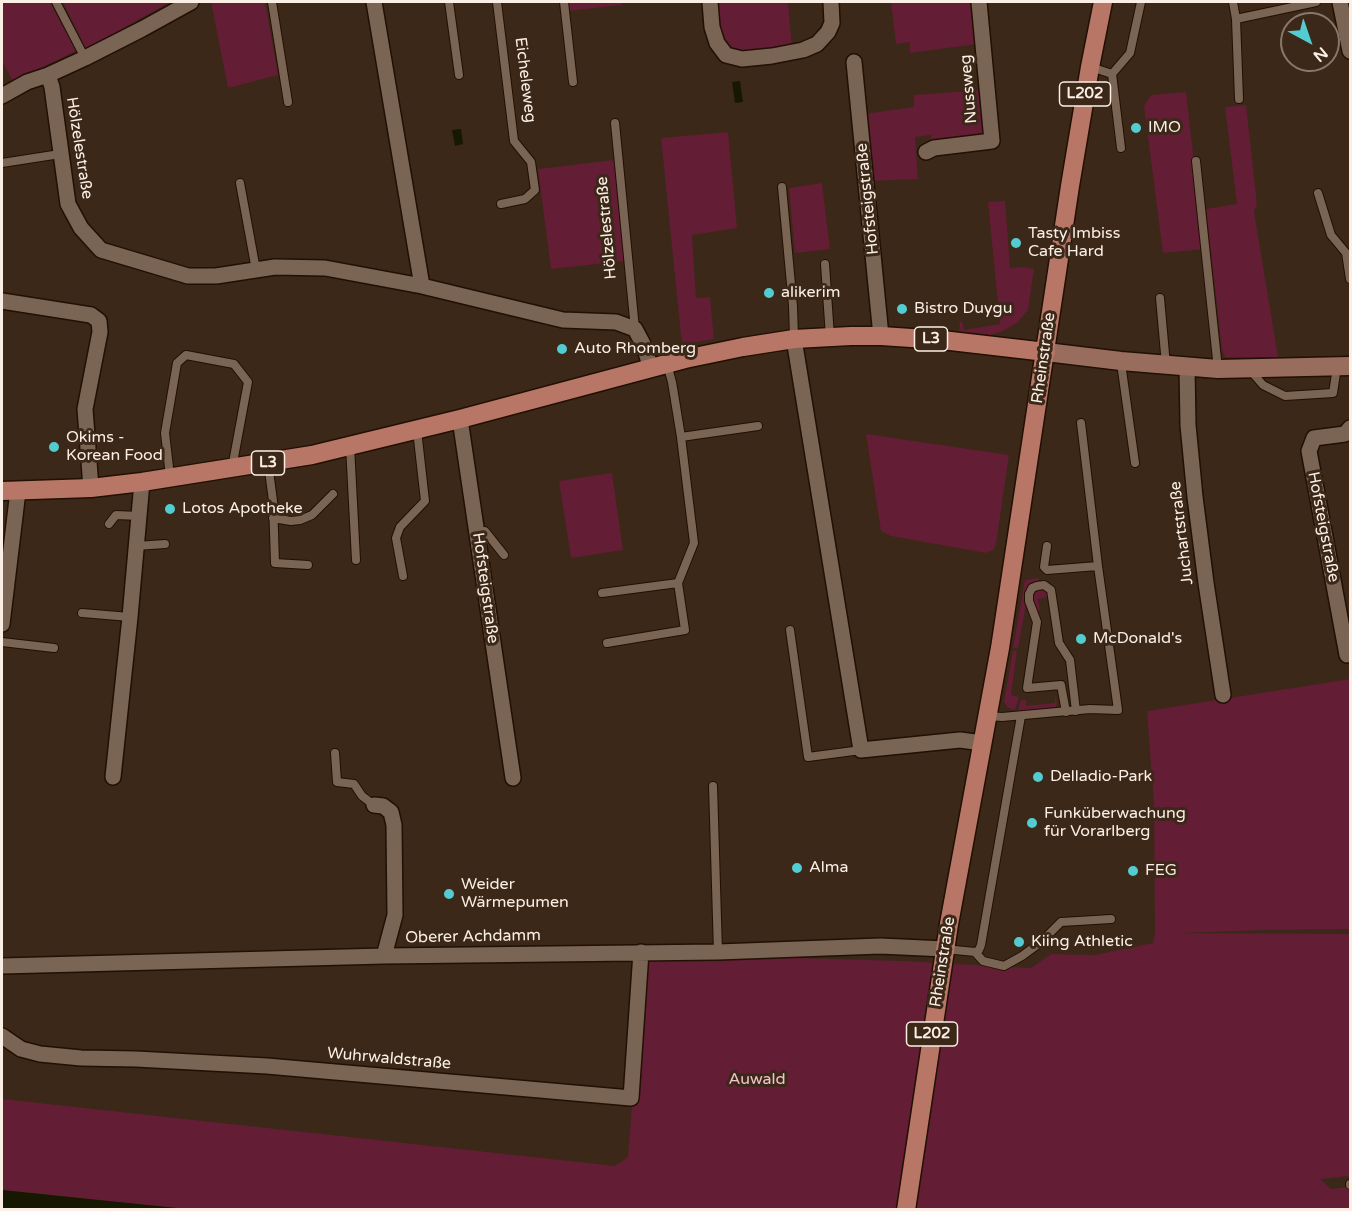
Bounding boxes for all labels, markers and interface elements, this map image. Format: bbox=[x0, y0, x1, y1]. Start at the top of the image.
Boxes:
north arrow bbox=[1280, 12, 1340, 72]
street label: Eicheleweg bbox=[510, 36, 540, 124]
text: N bbox=[1309, 42, 1332, 66]
street label: Nussweg bbox=[956, 54, 982, 124]
road number: L202 bbox=[1060, 82, 1110, 106]
street label: Hölzelestraße bbox=[61, 96, 97, 200]
place label: IMO bbox=[1148, 118, 1181, 138]
marker: IMO bbox=[1129, 121, 1143, 135]
street label: Hofsteigstraße bbox=[853, 142, 883, 256]
street label: Hölzelestraße bbox=[593, 176, 621, 280]
place label: Tasty Imbiss Cafe Hard bbox=[1028, 224, 1120, 262]
marker: Tasty Imbiss Cafe Hard bbox=[1009, 236, 1023, 250]
place label: alikerim bbox=[781, 283, 840, 303]
marker: alikerim bbox=[762, 286, 776, 300]
place label: Bistro Duygu bbox=[914, 299, 1012, 319]
marker: Bistro Duygu bbox=[895, 302, 909, 316]
street label: Rheinstraße bbox=[1028, 311, 1060, 405]
road number: L3 bbox=[914, 327, 948, 351]
place label: Auto Rhomberg bbox=[574, 339, 696, 359]
marker: Auto Rhomberg bbox=[555, 342, 569, 356]
place label: Okims - Korean Food bbox=[66, 428, 163, 466]
marker: Okims - Korean Food bbox=[47, 440, 61, 454]
road number: L3 bbox=[252, 451, 284, 475]
street label: Hofsteigstraße bbox=[1303, 470, 1343, 584]
street label: Juchartstraße bbox=[1166, 480, 1198, 586]
place label: Lotos Apotheke bbox=[182, 499, 303, 519]
marker: Lotos Apotheke bbox=[163, 502, 177, 516]
street label: Hofsteigstraße bbox=[468, 531, 502, 645]
place label: McDonald's bbox=[1093, 629, 1182, 649]
marker: McDonald's bbox=[1074, 632, 1088, 646]
place label: Delladio-Park bbox=[1050, 767, 1152, 787]
marker: Delladio-Park bbox=[1031, 770, 1045, 784]
place label: Funküberwachung für Vorarlberg bbox=[1044, 804, 1186, 842]
marker: Funküberwachung für Vorarlberg bbox=[1025, 816, 1039, 830]
place label: Alma bbox=[809, 858, 849, 878]
marker: Alma bbox=[790, 861, 804, 875]
place label: FEG bbox=[1145, 861, 1177, 881]
marker: FEG bbox=[1126, 864, 1140, 878]
place label: Weider Wärmepumen bbox=[461, 875, 569, 913]
marker: Weider Wärmepumen bbox=[442, 887, 456, 901]
street label: Rheinstraße bbox=[926, 915, 960, 1009]
street label: Oberer Achdamm bbox=[405, 926, 541, 948]
place label: Kiing Athletic bbox=[1031, 932, 1133, 952]
marker: Kiing Athletic bbox=[1012, 935, 1026, 949]
road number: L202 bbox=[906, 1022, 958, 1046]
street label: Wuhrwaldstraße bbox=[326, 1044, 452, 1074]
park label: Auwald bbox=[728, 1070, 786, 1090]

